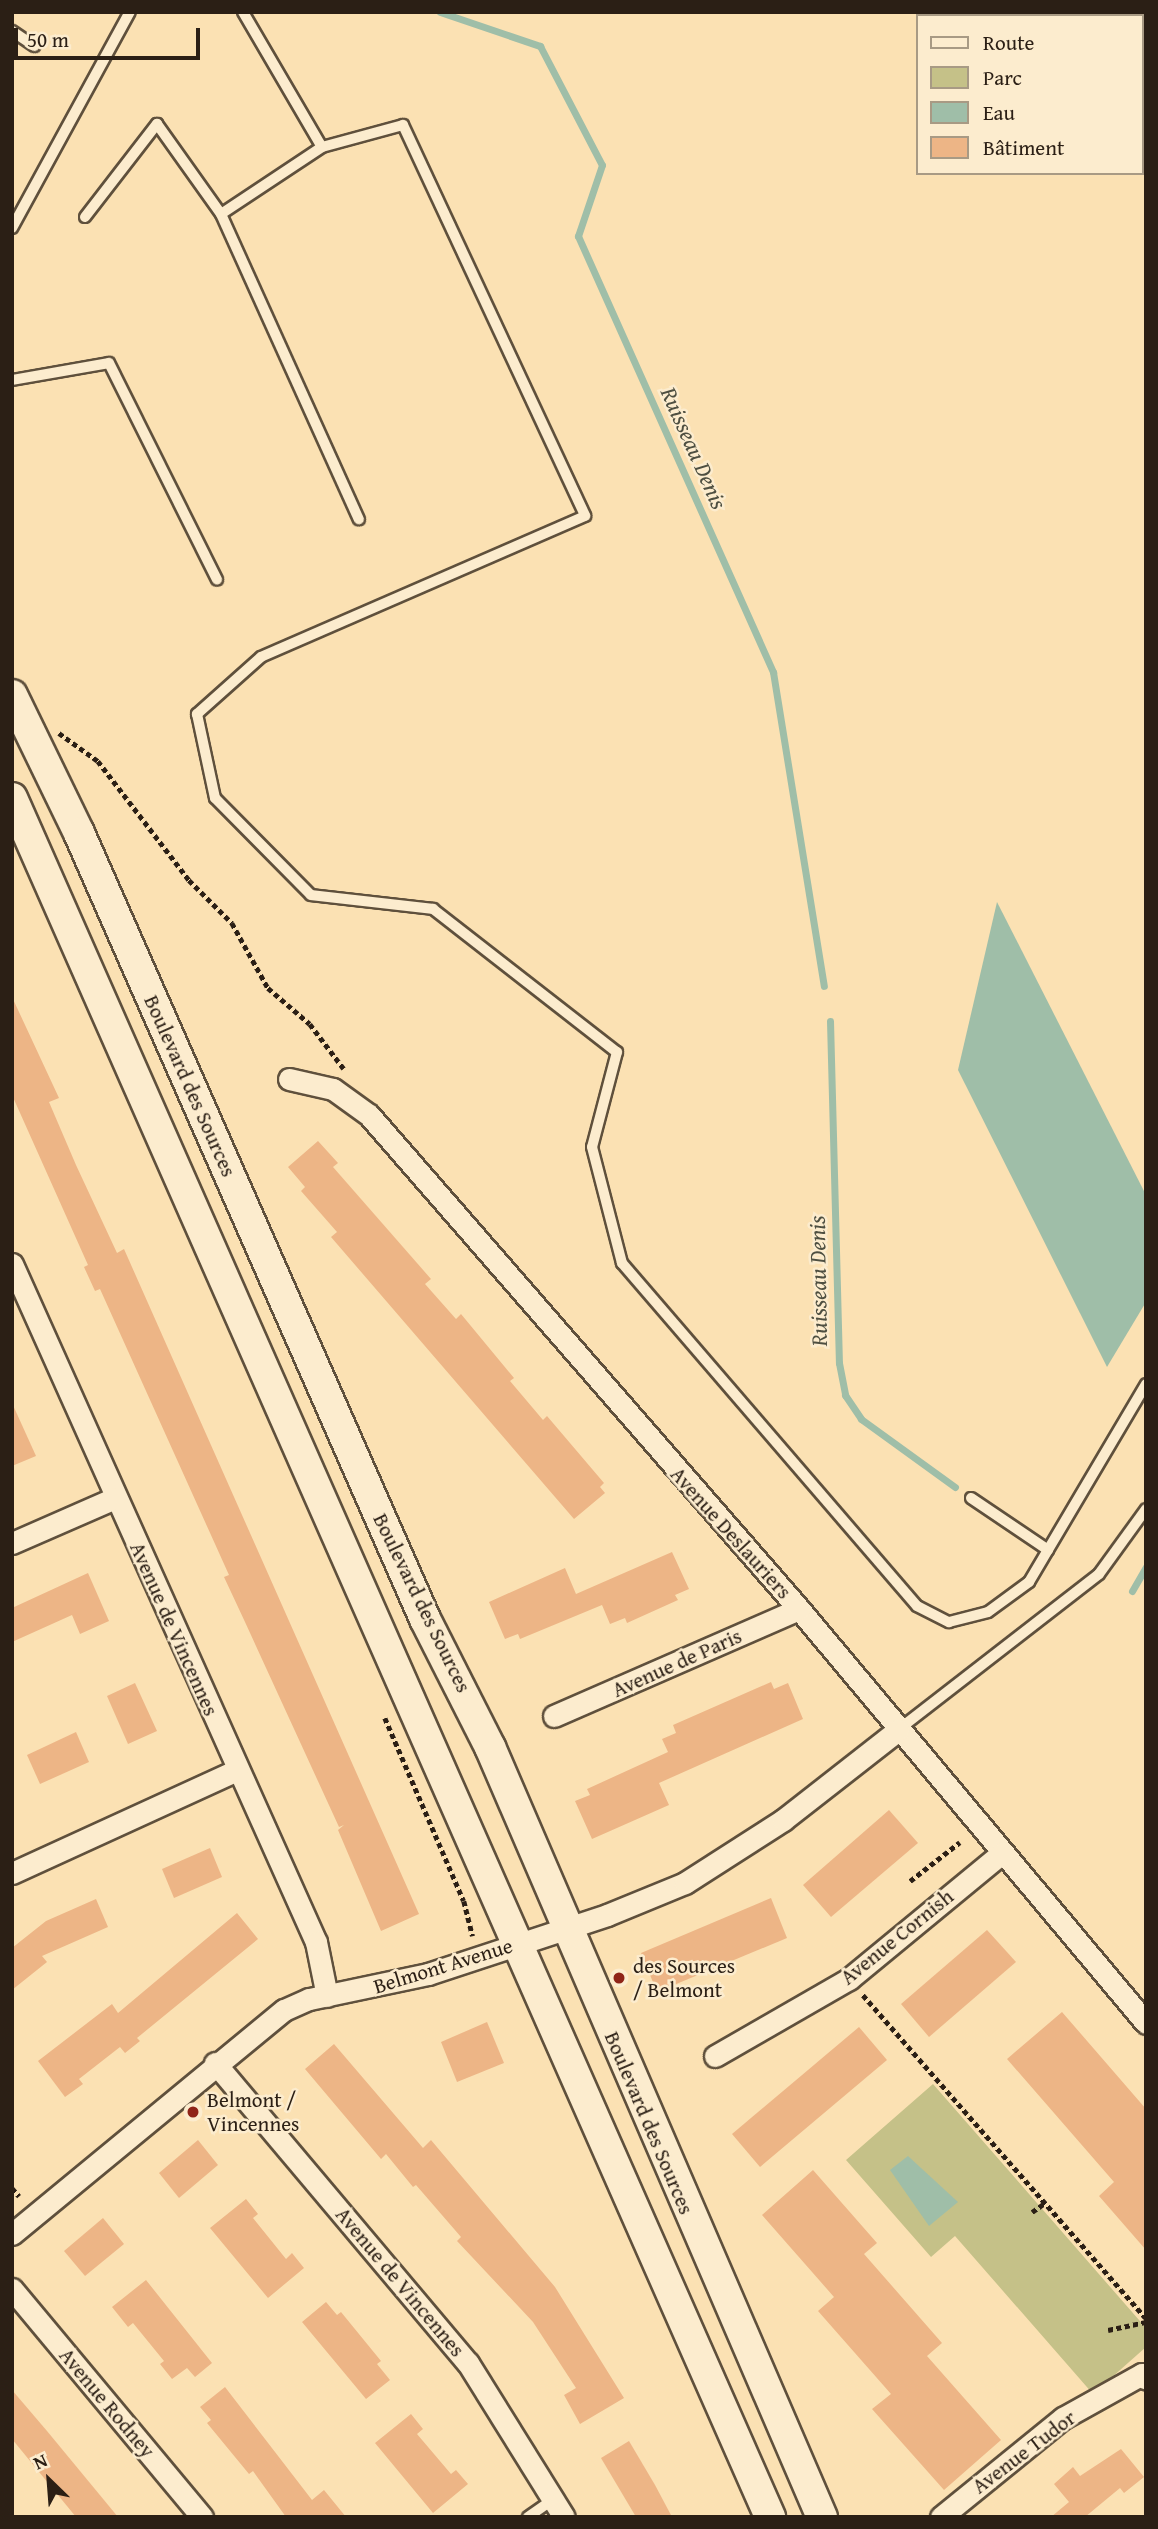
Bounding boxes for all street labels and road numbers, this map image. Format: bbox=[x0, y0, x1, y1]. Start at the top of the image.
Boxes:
street label: Boulevard des Sources bbox=[139, 991, 241, 1181]
street label: Avenue Deslauriers bbox=[665, 1462, 797, 1604]
street label: Boulevard des Sources bbox=[368, 1509, 476, 1697]
street label: Avenue de Vincennes bbox=[124, 1538, 224, 1720]
street label: Avenue de Paris bbox=[608, 1623, 746, 1703]
street label: Avenue Cornish bbox=[836, 1884, 958, 1990]
street label: Belmont Avenue bbox=[371, 1933, 515, 1999]
street label: Boulevard des Sources bbox=[599, 2028, 699, 2218]
street label: Avenue de Vincennes bbox=[330, 2202, 470, 2362]
street label: Avenue Rodney bbox=[54, 2343, 160, 2463]
street label: Avenue Tudor bbox=[967, 2405, 1081, 2499]

